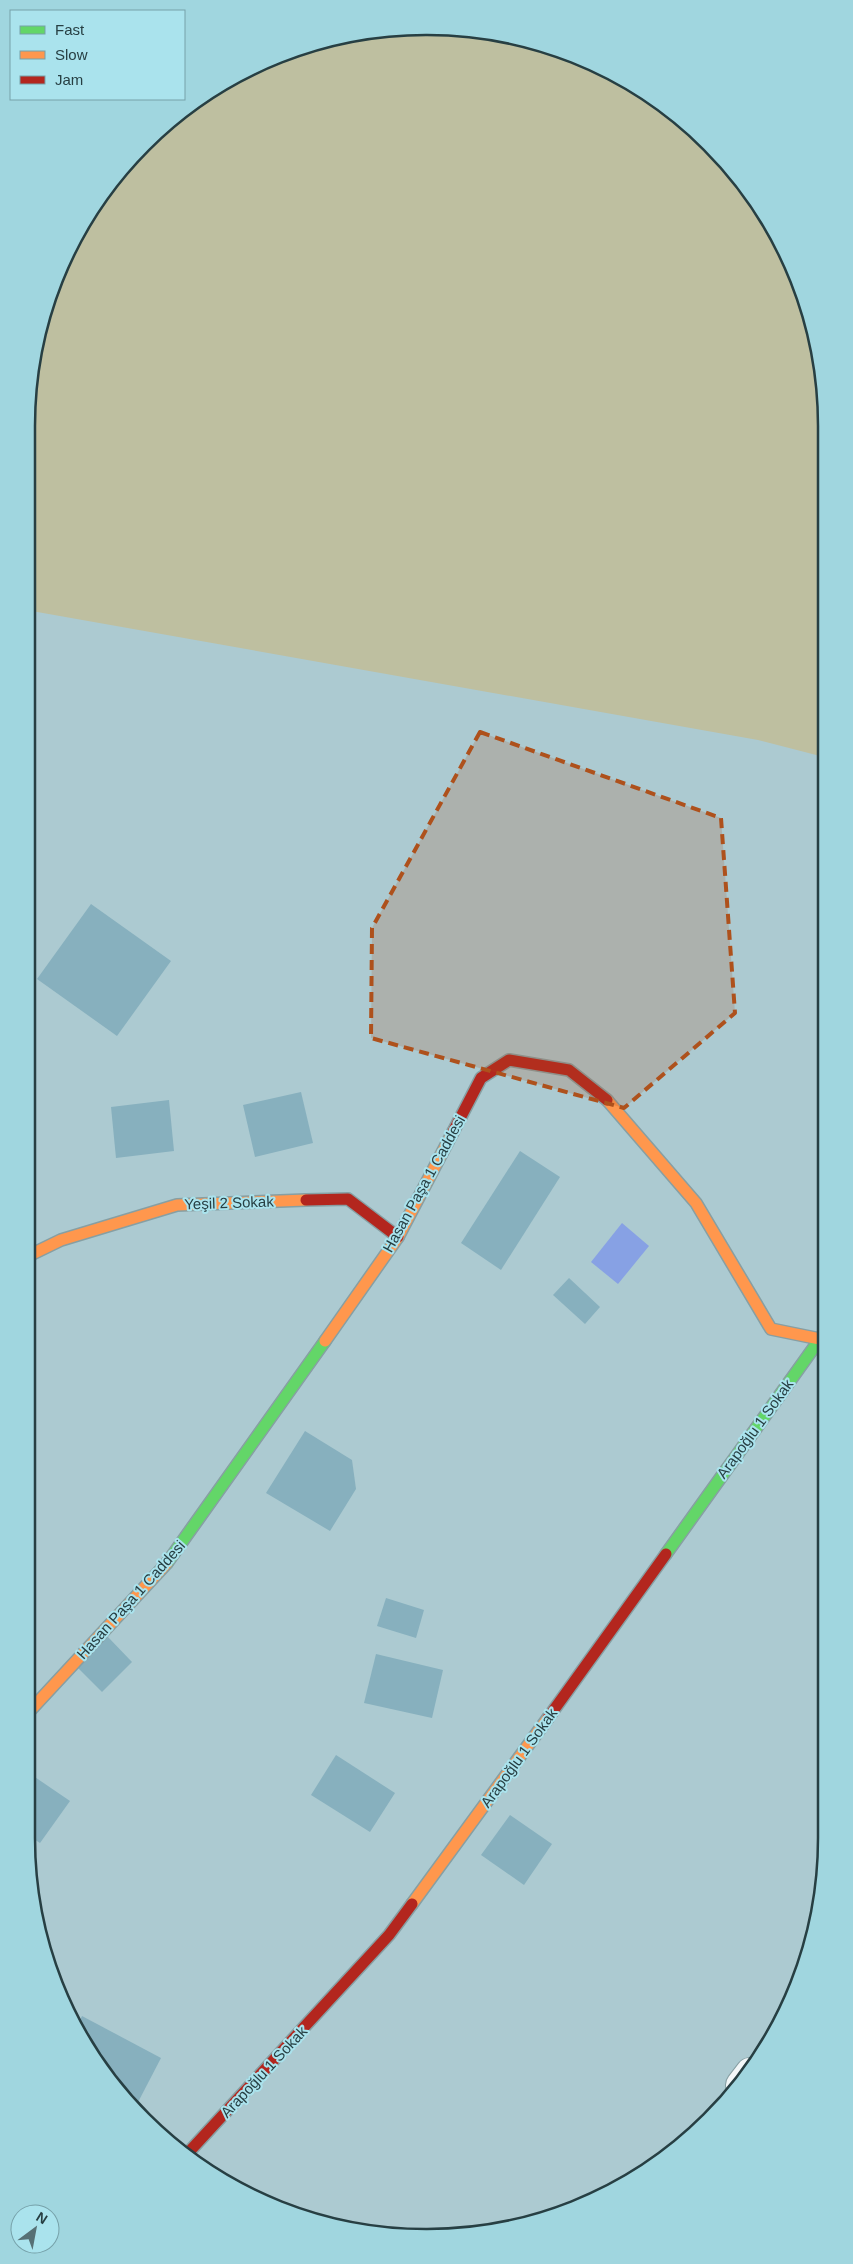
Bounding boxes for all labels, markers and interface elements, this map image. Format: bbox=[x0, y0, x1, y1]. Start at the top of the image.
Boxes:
legend bbox=[10, 10, 185, 100]
text: Fast bbox=[55, 21, 85, 38]
text: Slow bbox=[55, 46, 88, 63]
text: Jam bbox=[55, 71, 83, 88]
street label: Hasan Paşa 1 Caddesi bbox=[379, 1113, 468, 1255]
street label: Yeşil 2 Sokak bbox=[184, 1192, 274, 1213]
street label: Arapoğlu 1 Sokak bbox=[713, 1375, 797, 1482]
street label: Hasan Paşa 1 Caddesi bbox=[73, 1537, 188, 1662]
street label: Arapoğlu 1 Sokak bbox=[477, 1704, 561, 1811]
street label: Arapoğlu 1 Sokak bbox=[217, 2022, 311, 2121]
north arrow bbox=[10, 2204, 60, 2254]
text: N bbox=[33, 2209, 50, 2227]

